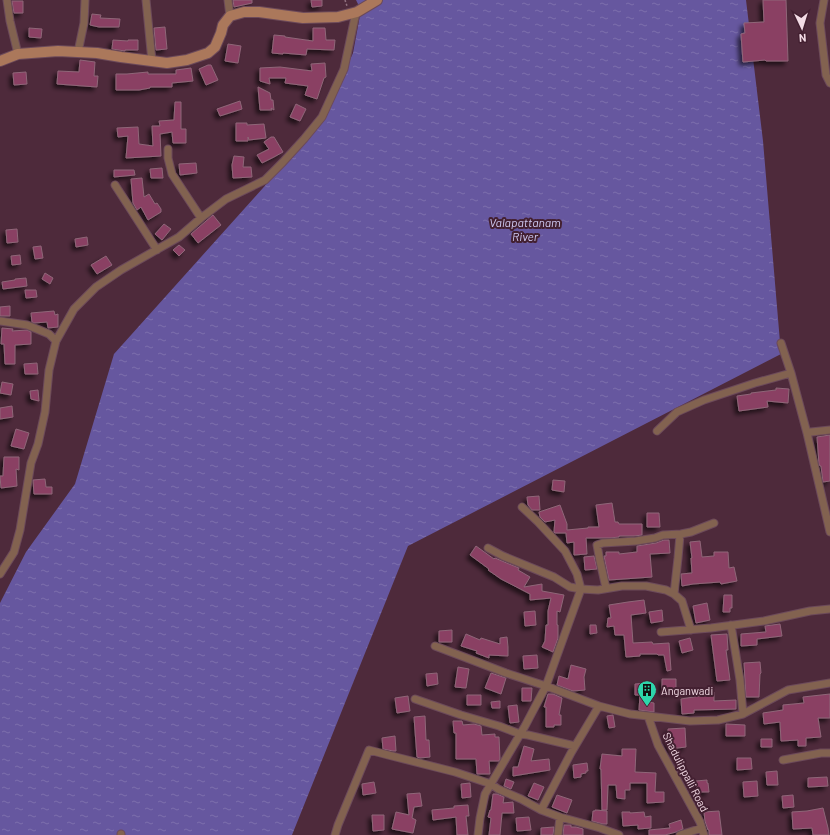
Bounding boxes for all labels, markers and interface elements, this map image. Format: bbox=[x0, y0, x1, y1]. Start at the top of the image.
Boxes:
north arrow bbox=[782, 8, 822, 48]
text: N bbox=[799, 32, 807, 45]
water label: Valapattanam River bbox=[489, 215, 561, 243]
building icon: Anganwadi bbox=[636, 679, 658, 707]
place label: Anganwadi bbox=[661, 684, 713, 697]
street label: Shadulippalli Road bbox=[660, 730, 712, 814]

